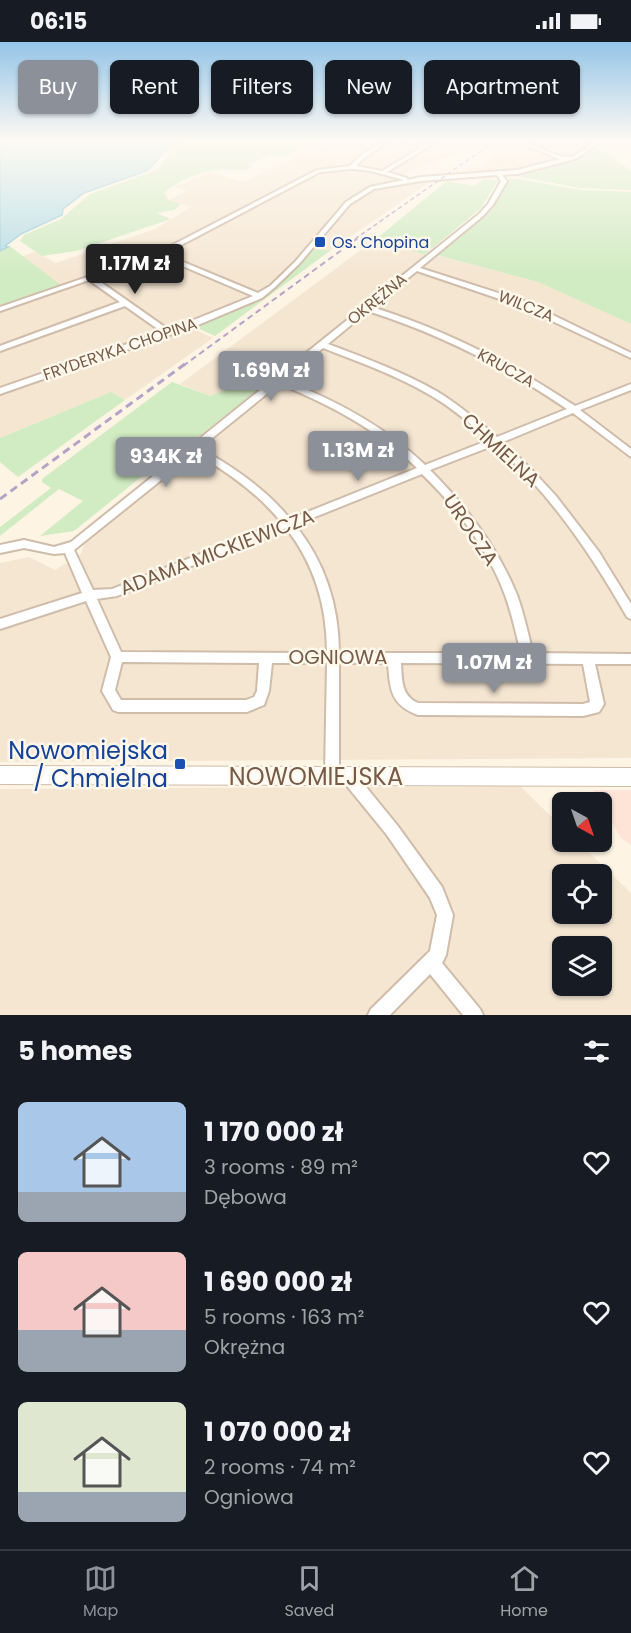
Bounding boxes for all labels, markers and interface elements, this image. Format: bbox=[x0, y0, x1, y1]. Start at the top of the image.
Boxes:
text: 06:15 bbox=[30, 6, 87, 37]
chip: Buy bbox=[18, 60, 98, 114]
chip: Rent bbox=[110, 60, 199, 114]
chip: Filters bbox=[211, 60, 313, 114]
chip: New bbox=[325, 60, 412, 114]
chip: Apartment bbox=[424, 60, 580, 114]
place label: Os. Chopina bbox=[332, 231, 429, 254]
marker: Os. Chopina bbox=[313, 235, 327, 249]
pin: 1.17M zł bbox=[73, 244, 197, 295]
text: 1.17M zł bbox=[100, 249, 170, 277]
street label: OKRĘŻNA bbox=[342, 268, 412, 330]
street label: WILCZA bbox=[495, 284, 558, 328]
street label: FRYDERYKA CHOPINA bbox=[40, 312, 200, 386]
street label: KRUCZA bbox=[473, 343, 539, 393]
pin: 1.69M zł bbox=[209, 351, 333, 402]
text: 1.69M zł bbox=[232, 356, 310, 384]
street label: CHMIELNA bbox=[456, 406, 546, 494]
pin: 1.13M zł bbox=[296, 431, 420, 482]
text: 1.13M zł bbox=[322, 436, 394, 464]
pin: 934K zł bbox=[111, 437, 221, 488]
text: 934K zł bbox=[130, 442, 202, 470]
street label: UROCZA bbox=[437, 489, 505, 571]
street label: ADAMA MICKIEWICZA bbox=[116, 502, 318, 602]
street label: OGNIOWA bbox=[289, 643, 387, 671]
pin: 1.07M zł bbox=[432, 643, 556, 694]
text: 1.07M zł bbox=[456, 648, 532, 676]
place label: Nowomiejska / Chmielna bbox=[8, 734, 168, 795]
marker: Nowomiejska / Chmielna bbox=[173, 757, 187, 771]
street label: NOWOMIEJSKA bbox=[229, 760, 403, 793]
north arrow bbox=[552, 792, 612, 852]
map controls bbox=[552, 792, 612, 996]
button: locate bbox=[552, 864, 612, 924]
button: layers bbox=[552, 936, 612, 996]
text: 5 homes bbox=[18, 1033, 133, 1069]
icon: filters bbox=[580, 1035, 613, 1068]
text: 1 170 000 zł bbox=[204, 1114, 343, 1150]
icon: home bbox=[66, 1126, 138, 1198]
icon: heart bbox=[580, 1146, 613, 1179]
text: 3 rooms · 89 m² bbox=[204, 1153, 358, 1181]
text: Dębowa bbox=[204, 1183, 287, 1211]
text: 1 690 000 zł bbox=[204, 1264, 352, 1300]
icon: home bbox=[66, 1276, 138, 1348]
icon: heart bbox=[580, 1296, 613, 1329]
text: 5 rooms · 163 m² bbox=[204, 1303, 364, 1331]
text: Okrężna bbox=[204, 1333, 285, 1361]
text: 1 070 000 zł bbox=[204, 1414, 350, 1450]
icon: home bbox=[66, 1426, 138, 1498]
icon: heart bbox=[580, 1446, 613, 1479]
text: 2 rooms · 74 m² bbox=[204, 1453, 356, 1481]
text: Ogniowa bbox=[204, 1483, 294, 1511]
tab: Map bbox=[83, 1562, 118, 1623]
tab: Saved bbox=[284, 1562, 334, 1623]
tab: Home bbox=[500, 1562, 548, 1623]

